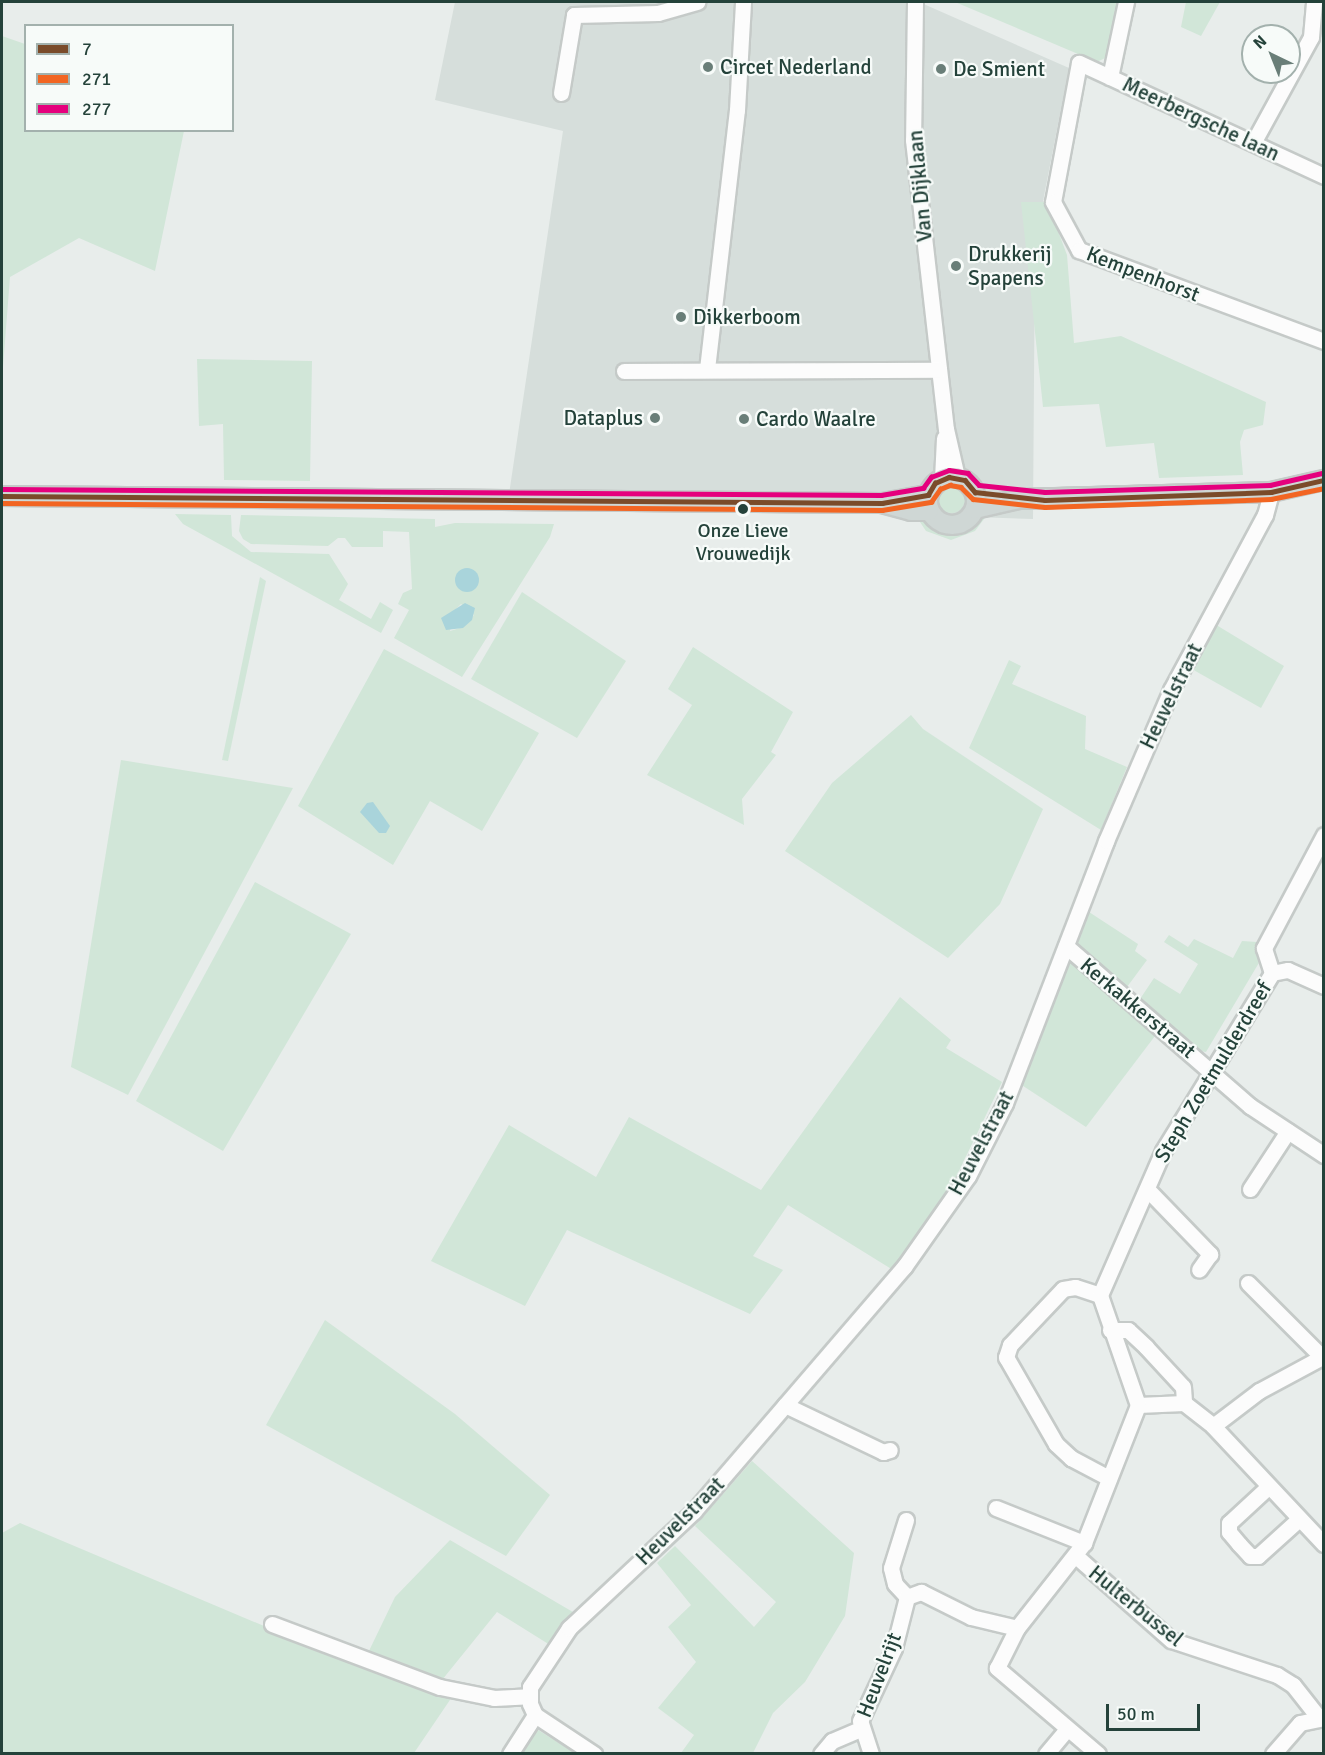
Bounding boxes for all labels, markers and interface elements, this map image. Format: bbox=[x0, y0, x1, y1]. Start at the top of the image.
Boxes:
legend bbox=[24, 24, 234, 132]
north arrow bbox=[1241, 24, 1301, 84]
text: N bbox=[1249, 31, 1271, 53]
text: 7 bbox=[82, 38, 92, 60]
place label: Circet Nederland bbox=[720, 54, 872, 80]
place label: De Smient bbox=[953, 56, 1045, 82]
marker: Circet Nederland bbox=[701, 60, 715, 74]
marker: De Smient bbox=[934, 62, 948, 76]
text: 271 bbox=[82, 68, 111, 90]
street label: Meerbergsche laan bbox=[1118, 72, 1284, 166]
text: 277 bbox=[82, 98, 111, 120]
street label: Van Dijklaan bbox=[903, 129, 937, 243]
place label: Drukkerij Spapens bbox=[968, 241, 1052, 291]
street label: Kempenhorst bbox=[1083, 241, 1203, 307]
marker: Drukkerij Spapens bbox=[949, 259, 963, 273]
place label: Dikkerboom bbox=[693, 304, 801, 330]
marker: Dikkerboom bbox=[674, 310, 688, 324]
place label: Dataplus bbox=[563, 405, 643, 431]
place label: Cardo Waalre bbox=[756, 406, 876, 432]
marker: Dataplus bbox=[648, 411, 662, 425]
marker: Cardo Waalre bbox=[737, 412, 751, 426]
marker: Onze Lieve Vrouwedijk bbox=[737, 503, 749, 515]
place label: Onze Lieve Vrouwedijk bbox=[695, 518, 791, 565]
street label: Heuvelstraat bbox=[1135, 639, 1207, 753]
street label: Kerkakkerstraat bbox=[1075, 952, 1201, 1064]
street label: Steph Zoetmulderdreef bbox=[1149, 977, 1277, 1167]
street label: Heuvelstraat bbox=[943, 1086, 1019, 1200]
street label: Heuvelstraat bbox=[631, 1472, 729, 1570]
street label: Hulterbussel bbox=[1084, 1560, 1188, 1652]
street label: Heuvelrijt bbox=[851, 1629, 907, 1721]
scale bar bbox=[1109, 1692, 1204, 1730]
text: 50 m bbox=[1117, 1703, 1155, 1725]

